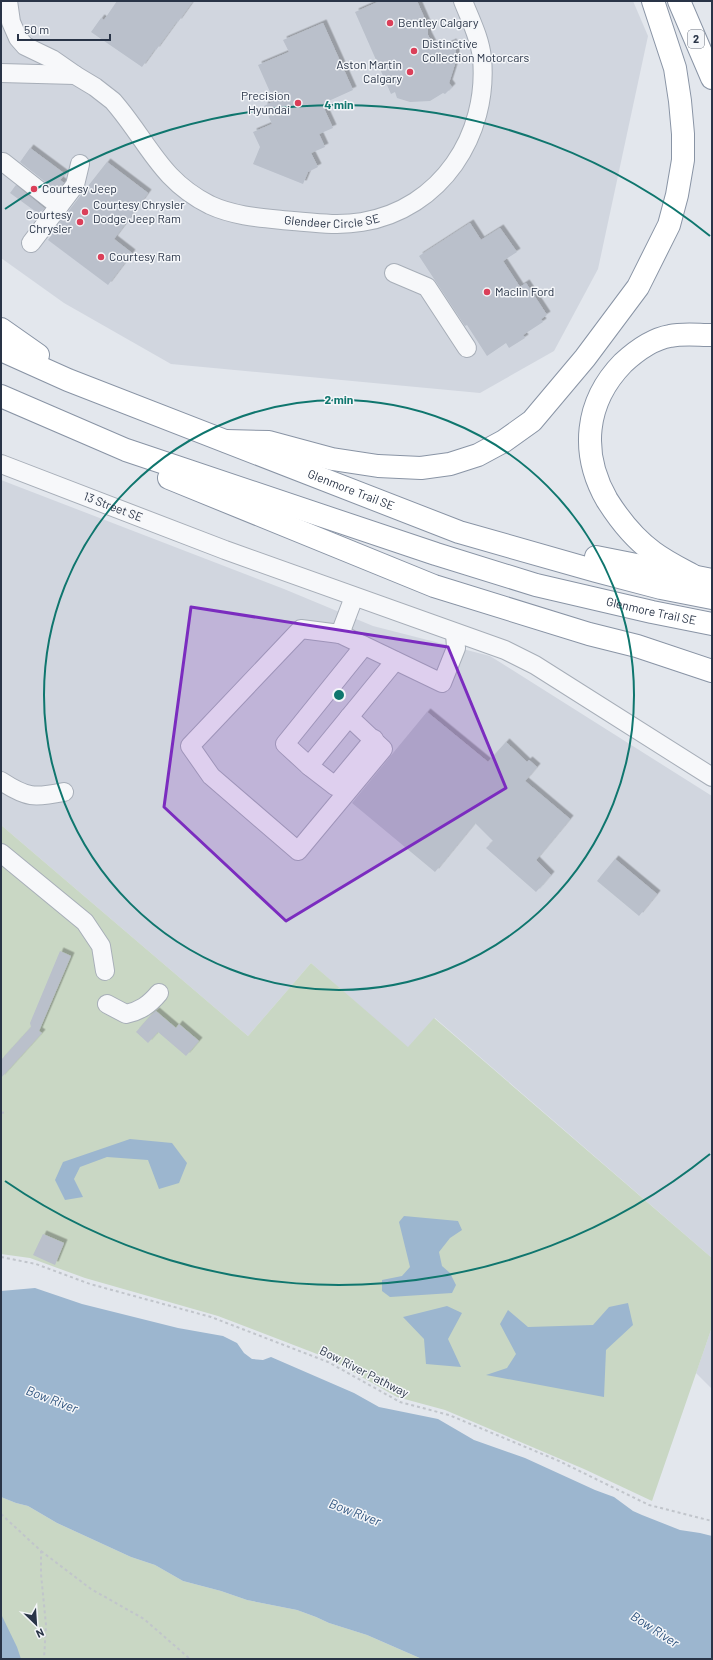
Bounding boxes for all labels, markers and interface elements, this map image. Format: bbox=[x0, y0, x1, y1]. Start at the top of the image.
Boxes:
place label: Bentley Calgary bbox=[398, 15, 479, 29]
scale bar bbox=[18, 16, 110, 42]
marker: Bentley Calgary bbox=[385, 18, 395, 28]
text: 50 m bbox=[24, 22, 49, 36]
road number: 2 bbox=[688, 30, 704, 48]
place label: Distinctive Collection Motorcars bbox=[422, 36, 530, 64]
marker: Distinctive Collection Motorcars bbox=[409, 46, 419, 56]
place label: Aston Martin Calgary bbox=[336, 57, 402, 85]
marker: Aston Martin Calgary bbox=[405, 67, 415, 77]
place label: Precision Hyundai bbox=[241, 88, 290, 116]
text: 4 min bbox=[324, 97, 354, 111]
marker: Precision Hyundai bbox=[293, 98, 303, 108]
place label: Courtesy Jeep bbox=[42, 181, 117, 195]
marker: Courtesy Jeep bbox=[29, 184, 39, 194]
place label: Courtesy Chrysler Dodge Jeep Ram bbox=[93, 197, 185, 225]
place label: Courtesy Chrysler bbox=[26, 207, 73, 235]
marker: Courtesy Chrysler Dodge Jeep Ram bbox=[80, 207, 90, 217]
street label: Glendeer Circle SE bbox=[284, 210, 381, 230]
marker: Courtesy Chrysler bbox=[75, 217, 85, 227]
place label: Courtesy Ram bbox=[109, 249, 181, 263]
marker: Courtesy Ram bbox=[96, 252, 106, 262]
place label: Maclin Ford bbox=[495, 284, 554, 298]
marker: Maclin Ford bbox=[482, 287, 492, 297]
text: 2 min bbox=[325, 392, 353, 406]
street label: Glenmore Trail SE bbox=[306, 466, 397, 512]
street label: 13 Street SE bbox=[82, 488, 145, 524]
street label: Glenmore Trail SE bbox=[605, 594, 698, 627]
centre of rings bbox=[332, 688, 346, 702]
street label: Bow River Pathway bbox=[318, 1343, 412, 1400]
water label: Bow River bbox=[24, 1382, 81, 1416]
water label: Bow River bbox=[327, 1495, 384, 1529]
north arrow bbox=[16, 1604, 56, 1644]
water label: Bow River bbox=[628, 1608, 682, 1651]
text: N bbox=[34, 1626, 47, 1641]

